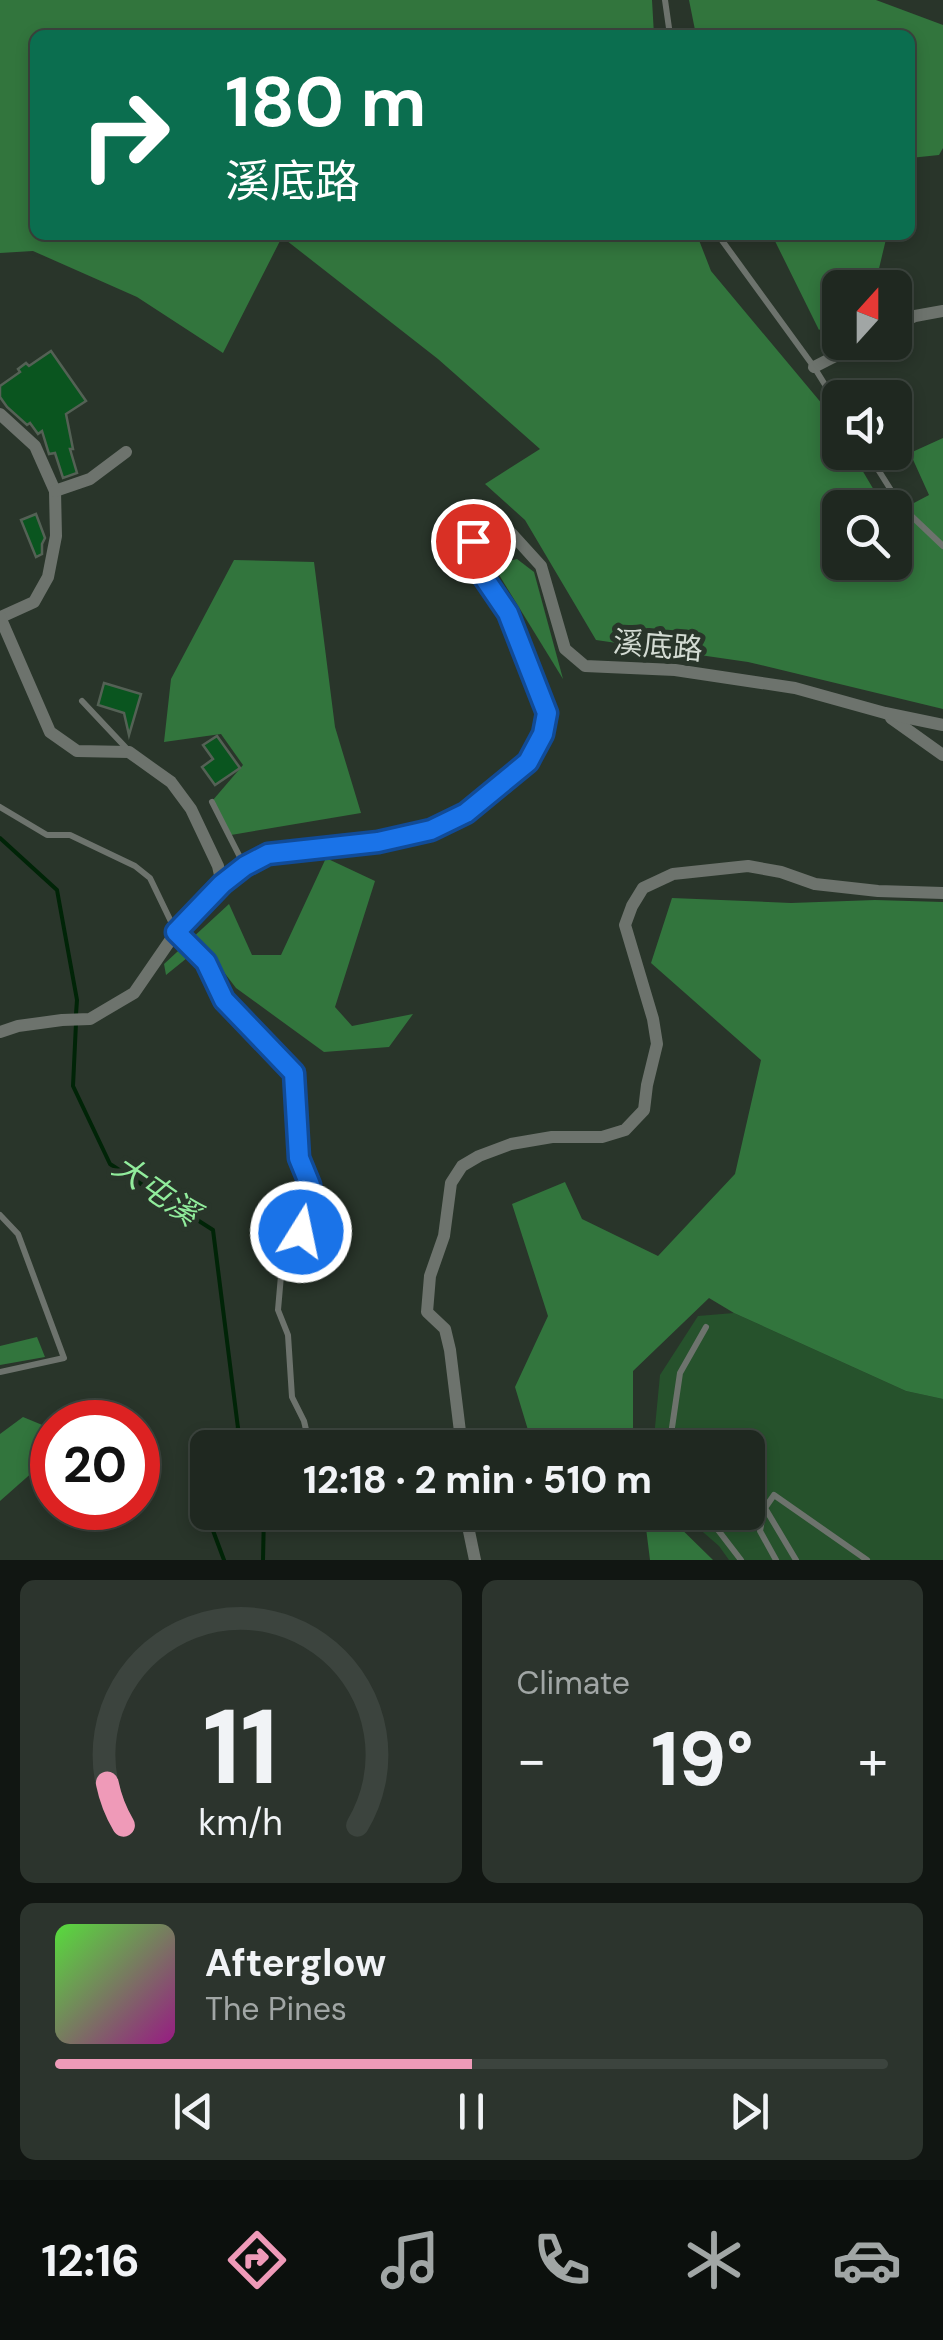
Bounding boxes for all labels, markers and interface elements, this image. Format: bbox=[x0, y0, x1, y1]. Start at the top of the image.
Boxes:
text: 180 m bbox=[225, 57, 426, 148]
icon: right bbox=[60, 70, 190, 200]
text: 溪底路 bbox=[225, 152, 360, 211]
north arrow bbox=[822, 270, 912, 360]
map controls bbox=[822, 270, 912, 580]
button: sound bbox=[822, 380, 912, 470]
button: search bbox=[822, 490, 912, 580]
pin bbox=[431, 499, 516, 584]
icon: arrive bbox=[446, 514, 501, 569]
street label: 溪底路 bbox=[612, 622, 705, 669]
water label: 大屯溪 bbox=[105, 1145, 211, 1237]
position arrow bbox=[249, 1180, 353, 1284]
speed limit sign: 20 bbox=[30, 1400, 160, 1530]
text: 12:18 · 2 min · 510 m bbox=[303, 1455, 652, 1505]
text: Climate bbox=[517, 1662, 630, 1704]
text: 11 bbox=[203, 1680, 279, 1815]
text: 19° bbox=[651, 1711, 754, 1808]
text: − bbox=[517, 1724, 547, 1796]
text: + bbox=[858, 1724, 888, 1796]
text: km/h bbox=[199, 1800, 283, 1846]
text: Afterglow bbox=[205, 1938, 386, 1988]
text: The Pines bbox=[205, 1988, 347, 2030]
icon: previous bbox=[166, 2084, 221, 2139]
icon: pause bbox=[444, 2084, 499, 2139]
icon: next bbox=[722, 2084, 777, 2139]
icon: directions bbox=[222, 2225, 292, 2295]
icon: music bbox=[375, 2225, 445, 2295]
icon: phone bbox=[527, 2225, 597, 2295]
icon: climate bbox=[679, 2225, 749, 2295]
icon: car bbox=[832, 2225, 902, 2295]
text: 12:16 bbox=[41, 2231, 140, 2290]

